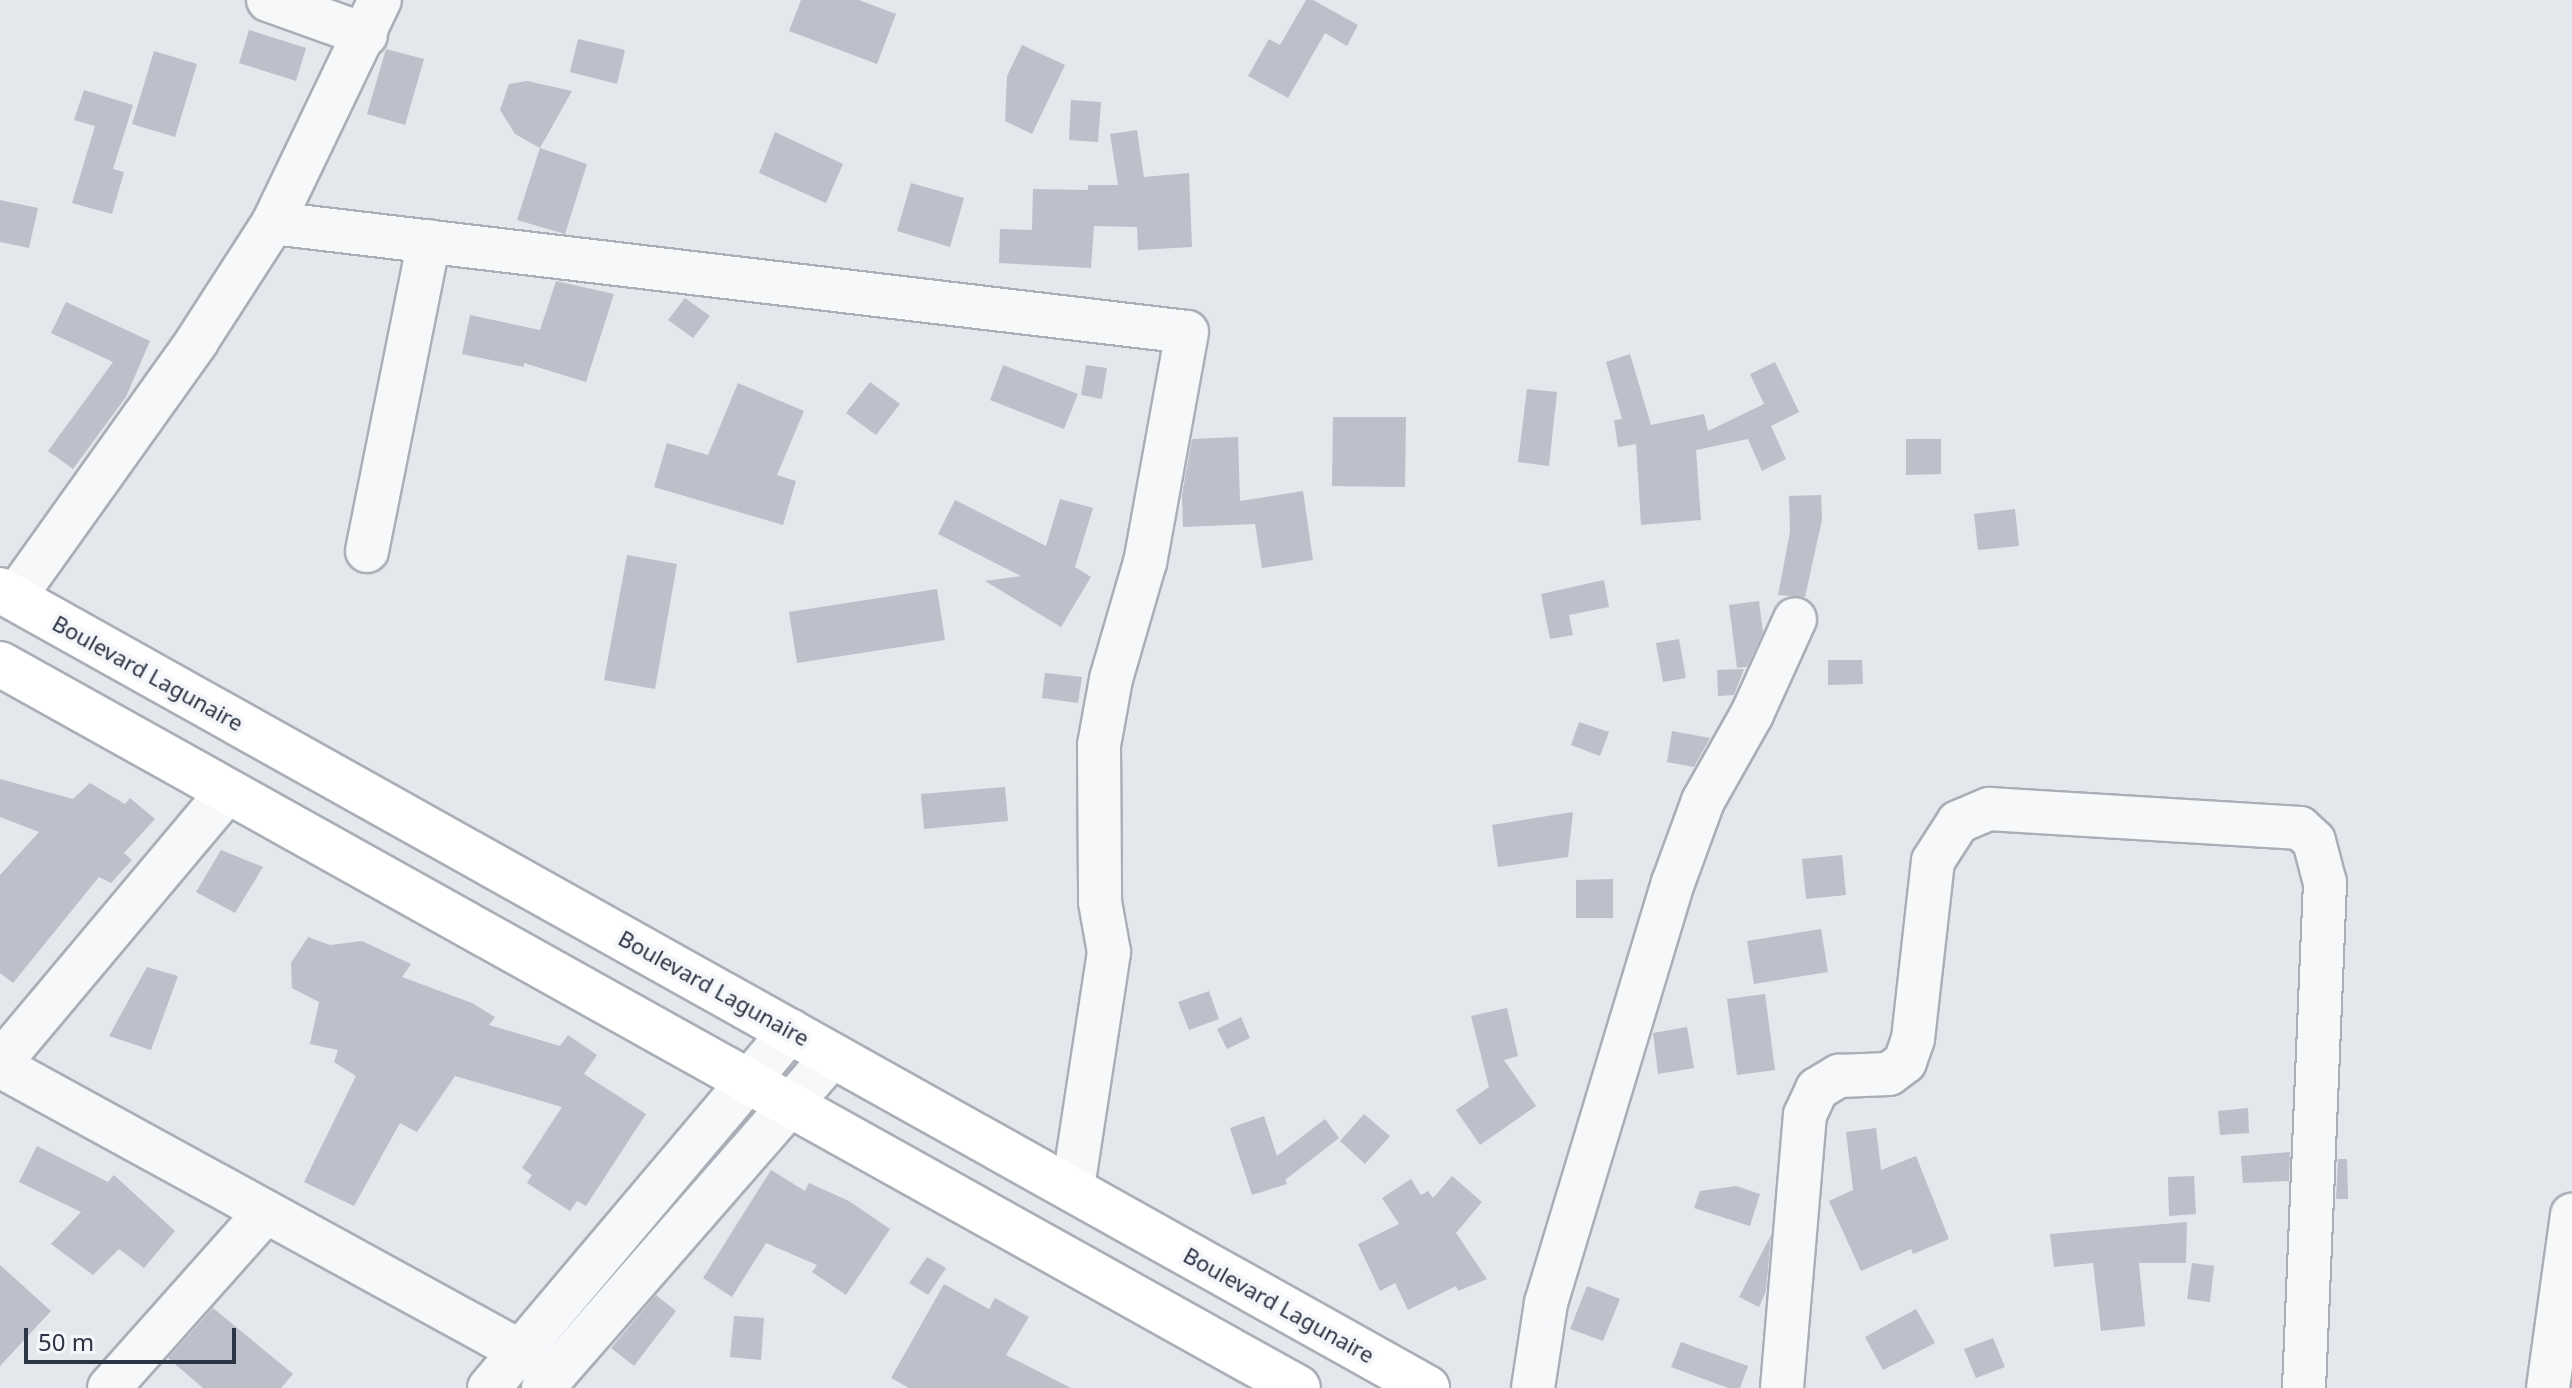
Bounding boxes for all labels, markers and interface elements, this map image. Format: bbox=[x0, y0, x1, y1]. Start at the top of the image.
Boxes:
street label: Boulevard Lagunaire bbox=[48, 610, 248, 736]
street label: Boulevard Lagunaire bbox=[614, 925, 814, 1051]
street label: Boulevard Lagunaire bbox=[1179, 1242, 1379, 1368]
scale bar bbox=[28, 1312, 240, 1362]
text: 50 m bbox=[38, 1325, 94, 1358]

